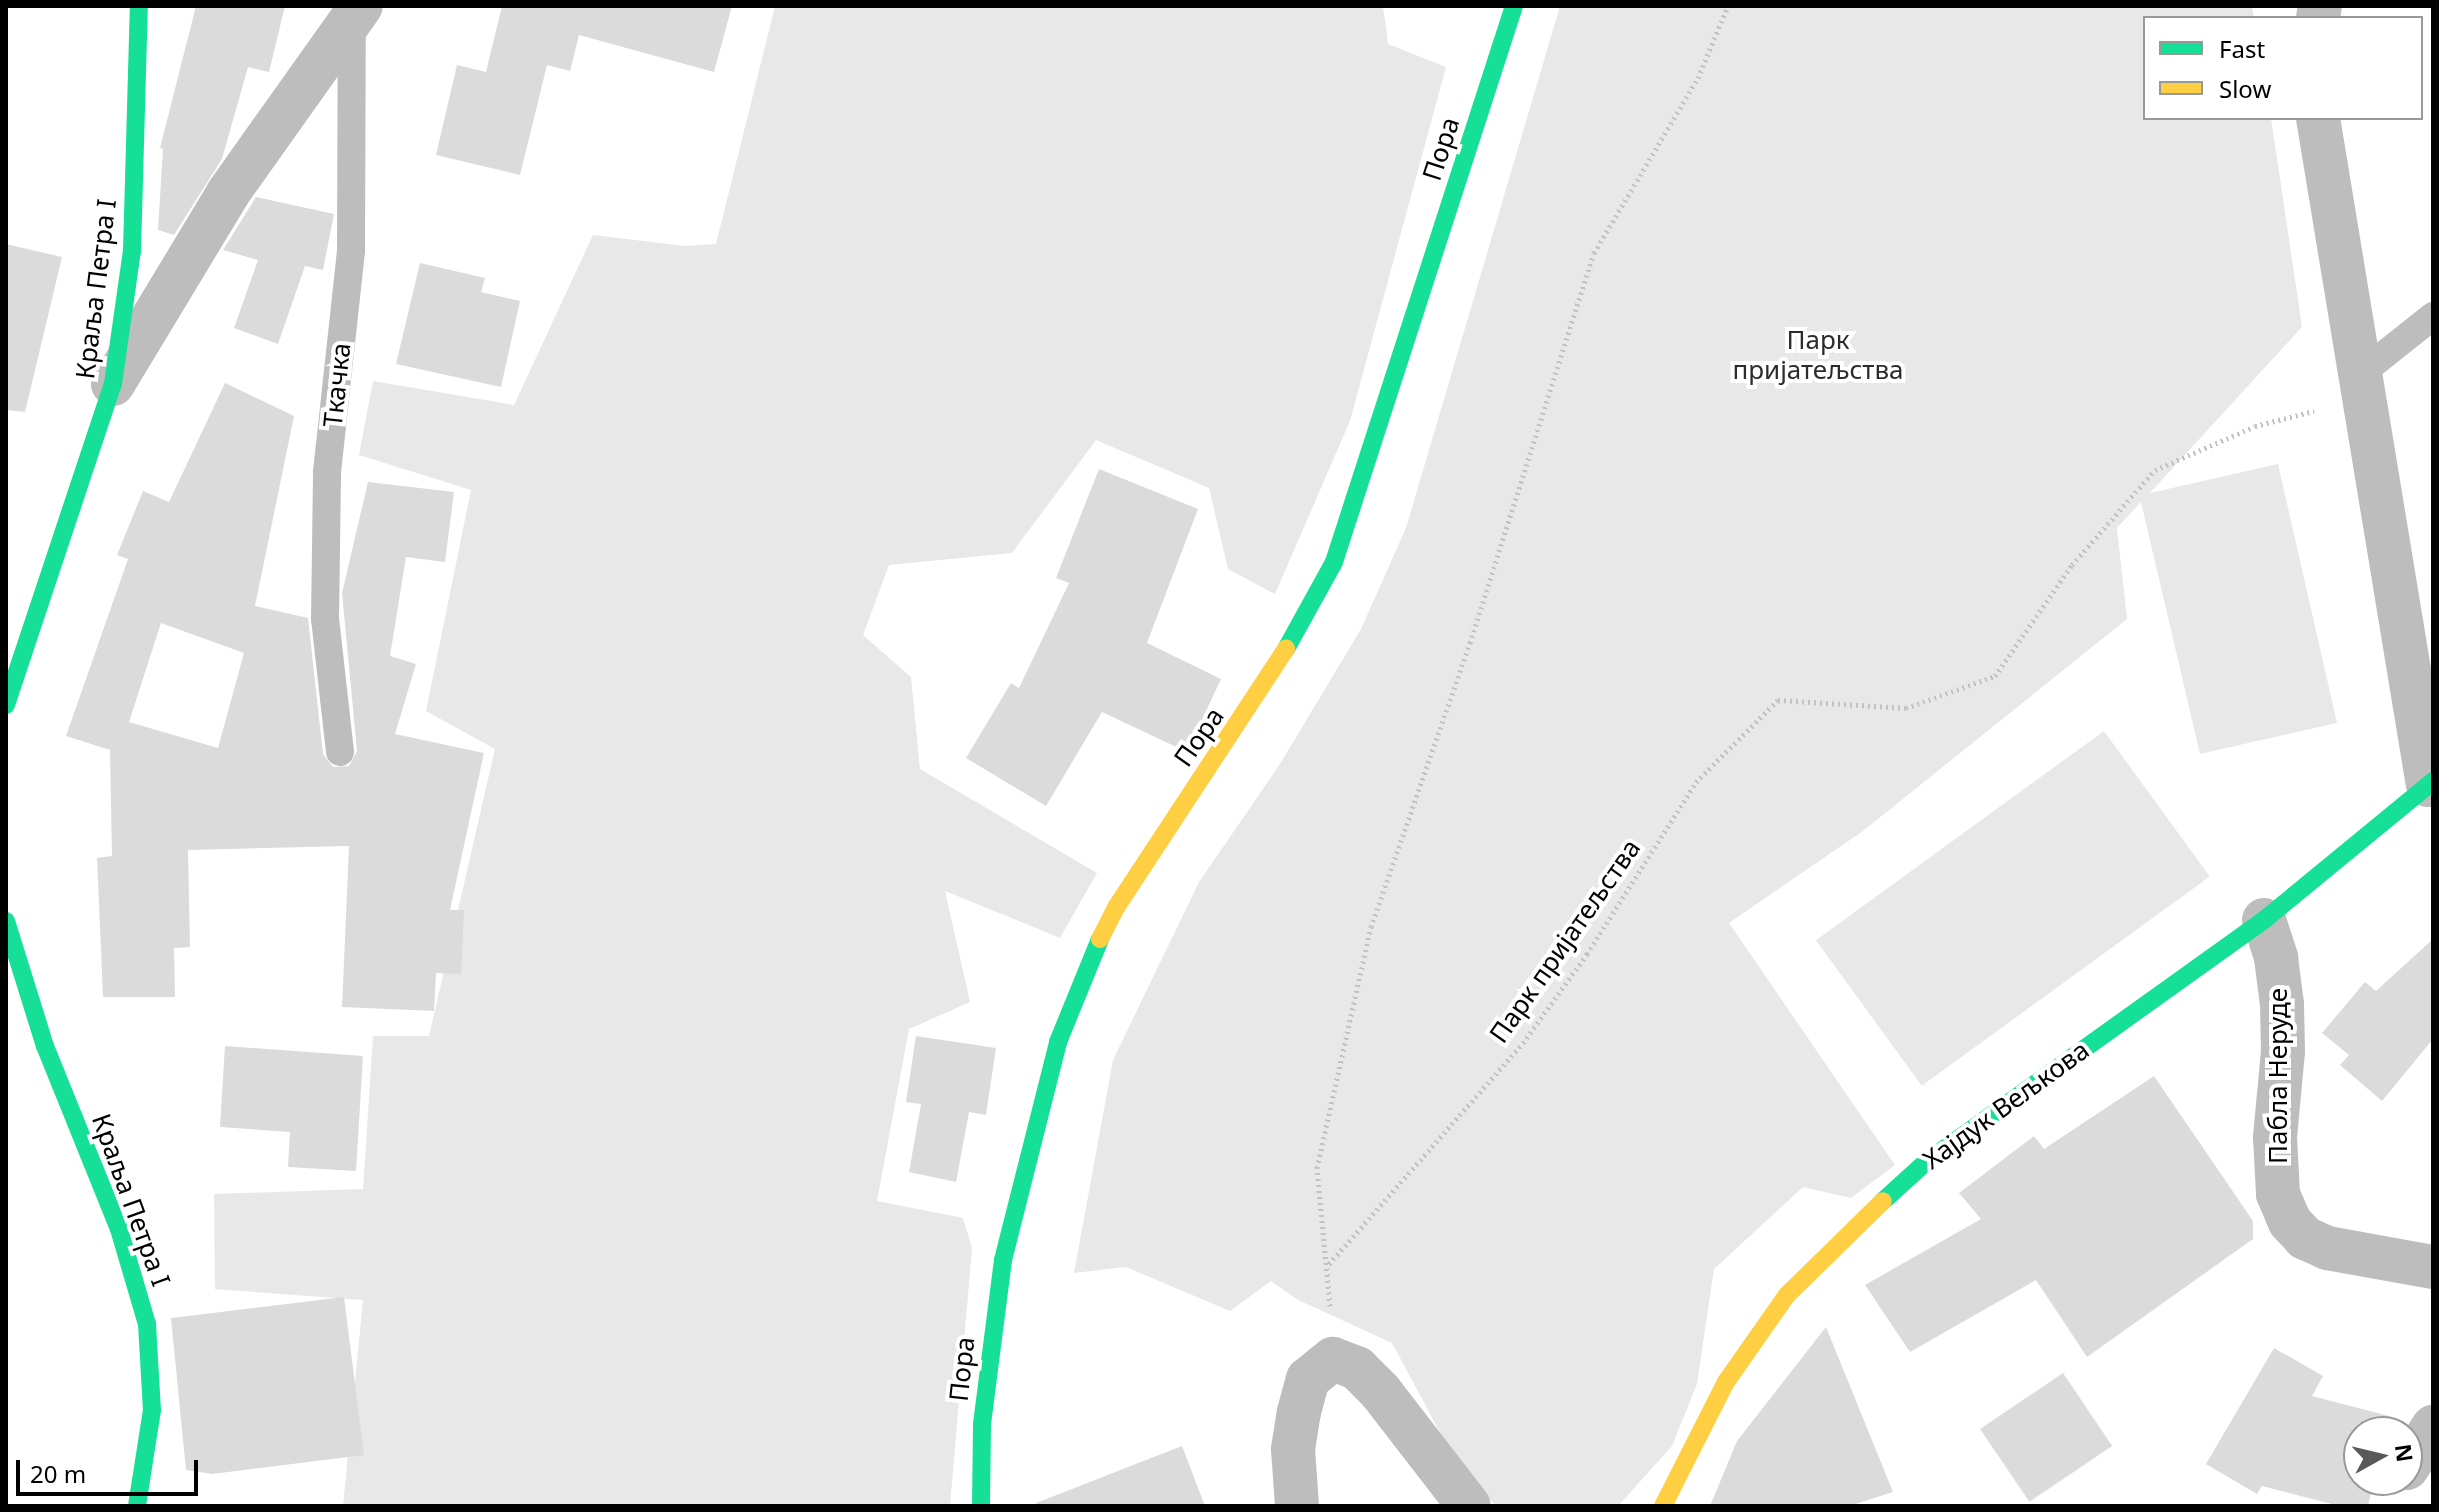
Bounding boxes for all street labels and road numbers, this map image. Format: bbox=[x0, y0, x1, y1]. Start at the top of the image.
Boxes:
street label: Пора bbox=[1416, 113, 1466, 185]
street label: Краља Петра I bbox=[69, 197, 123, 381]
street label: Ткачка bbox=[317, 341, 357, 429]
street label: Пора bbox=[1168, 702, 1230, 772]
street label: Парк пријатељства bbox=[1483, 833, 1647, 1049]
street label: Пабла Неруде bbox=[2262, 988, 2294, 1164]
street label: Хајдук Вељкова bbox=[1917, 1034, 2095, 1176]
street label: Краља Петра I bbox=[85, 1110, 177, 1290]
street label: Пора bbox=[943, 1335, 981, 1403]

